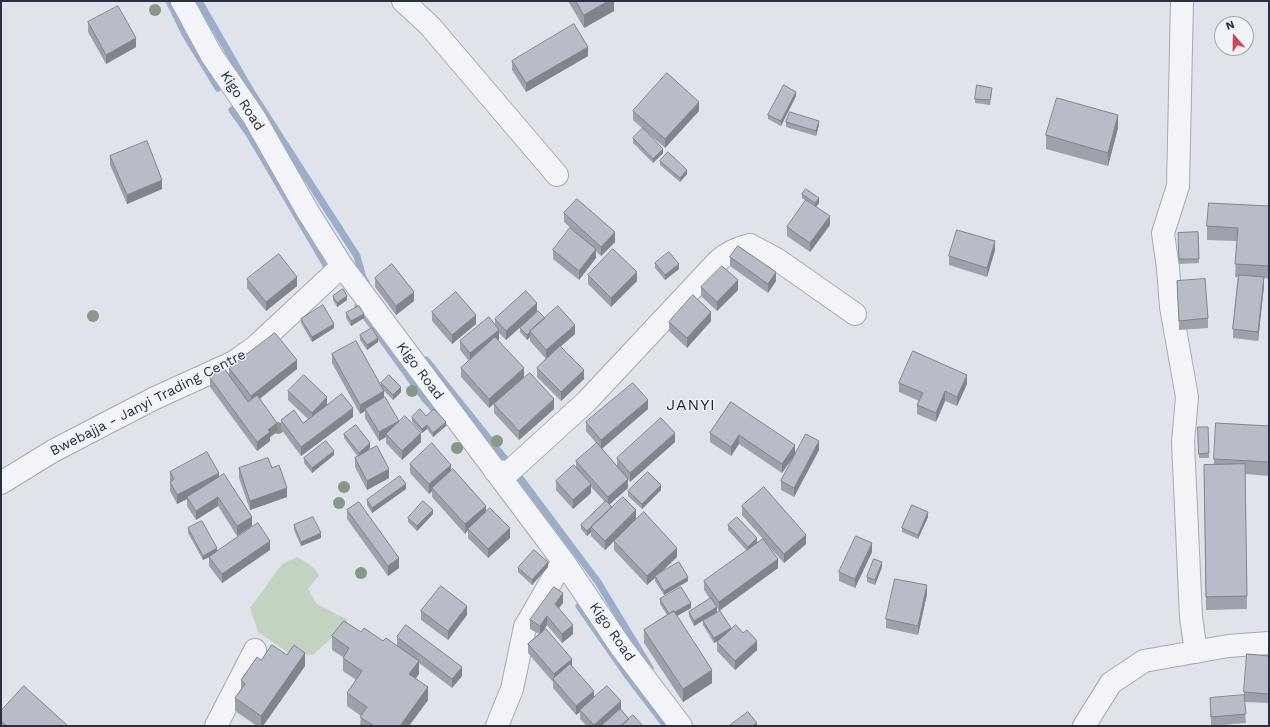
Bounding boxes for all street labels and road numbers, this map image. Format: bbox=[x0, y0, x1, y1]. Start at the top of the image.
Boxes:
street label: Kigo Road bbox=[217, 68, 267, 134]
street label: Kigo Road bbox=[393, 339, 447, 403]
street label: Bwebajja - Janyi Trading Centre bbox=[47, 346, 249, 460]
street label: Kigo Road bbox=[586, 599, 638, 665]

